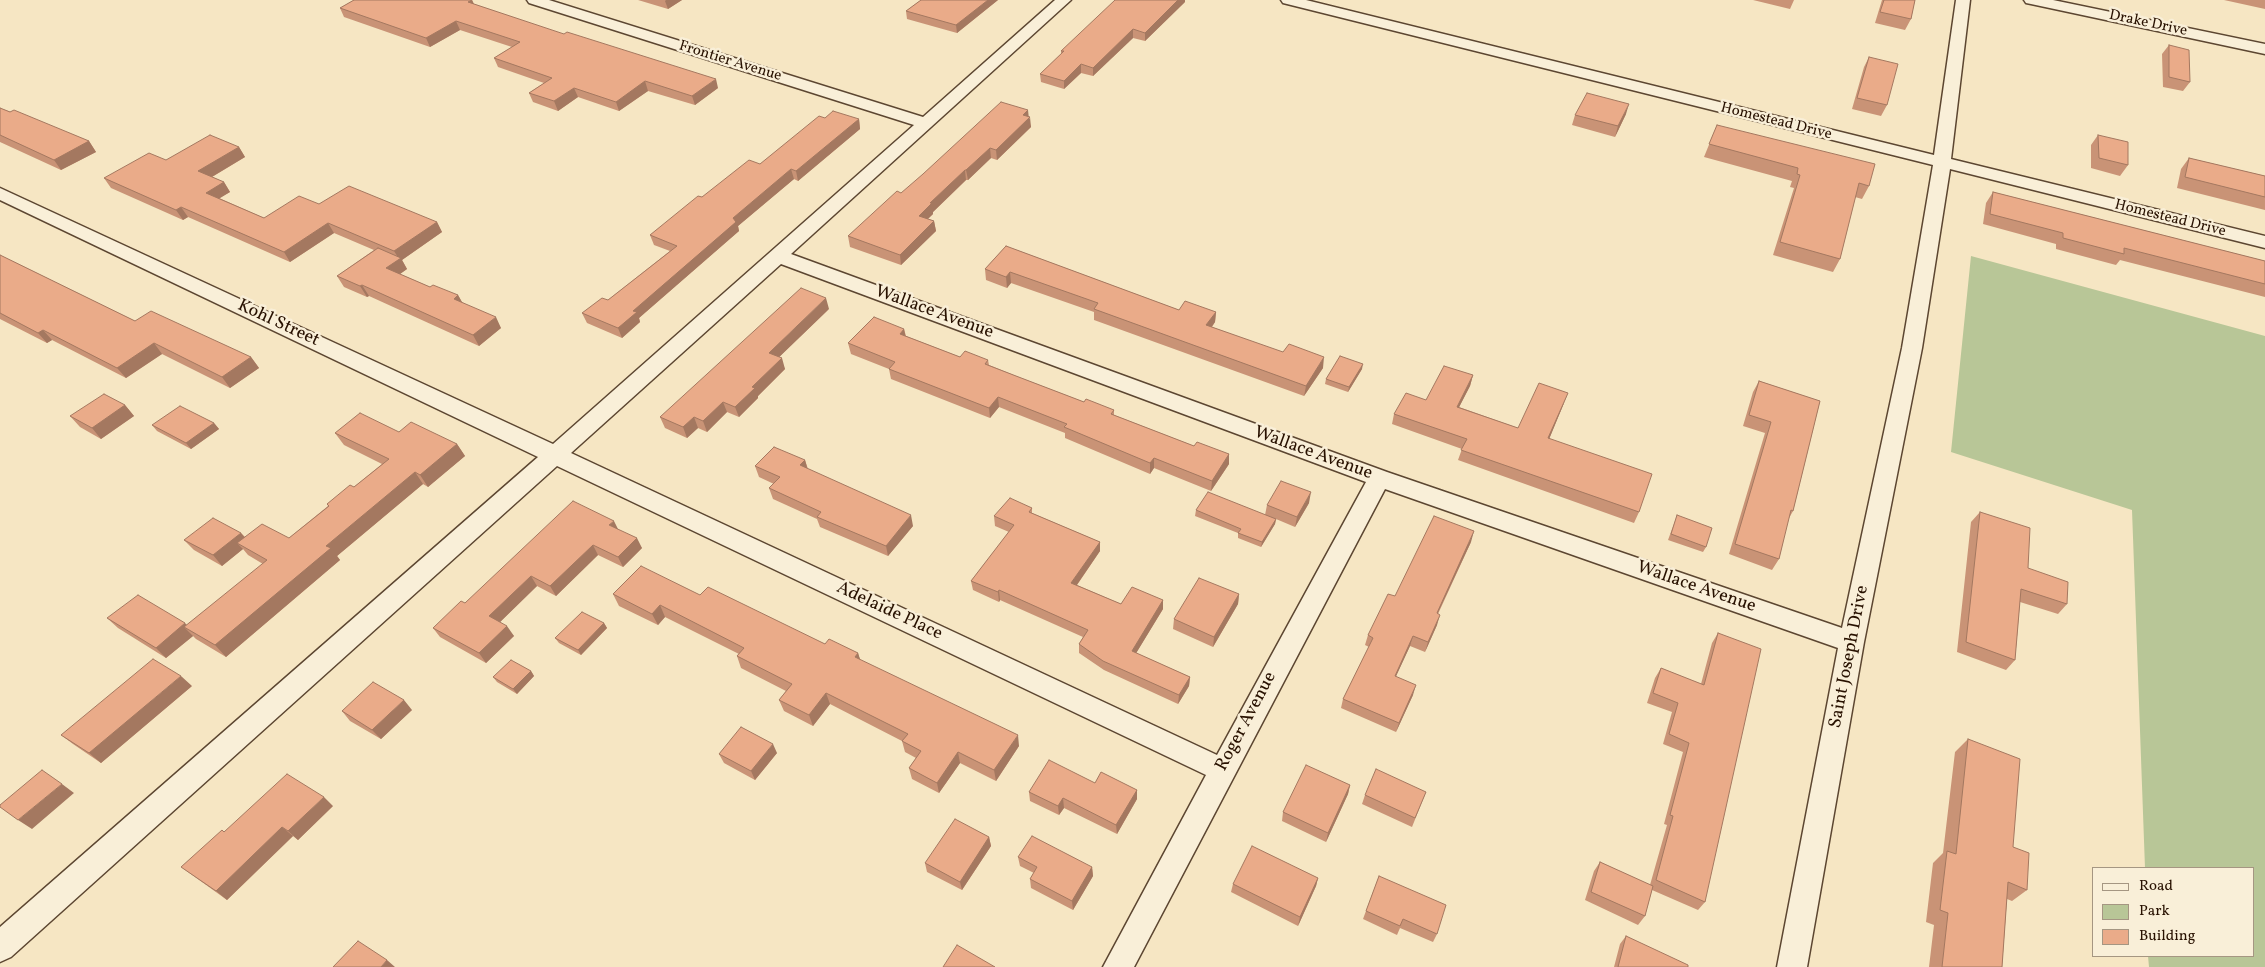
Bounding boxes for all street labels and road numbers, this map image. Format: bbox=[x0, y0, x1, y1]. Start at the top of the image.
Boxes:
street label: Drake Drive bbox=[2107, 7, 2189, 41]
street label: Frontier Avenue bbox=[676, 38, 784, 86]
street label: Homestead Drive bbox=[1719, 99, 1833, 145]
street label: Homestead Drive bbox=[2113, 196, 2227, 242]
street label: Wallace Avenue bbox=[872, 282, 996, 344]
street label: Kohl Street bbox=[234, 296, 322, 352]
street label: Wallace Avenue bbox=[1251, 423, 1375, 485]
street label: Wallace Avenue bbox=[1634, 558, 1758, 618]
street label: Adelaide Place bbox=[833, 578, 945, 646]
street label: Saint Joseph Drive bbox=[1826, 584, 1874, 730]
street label: Roger Avenue bbox=[1212, 669, 1282, 775]

